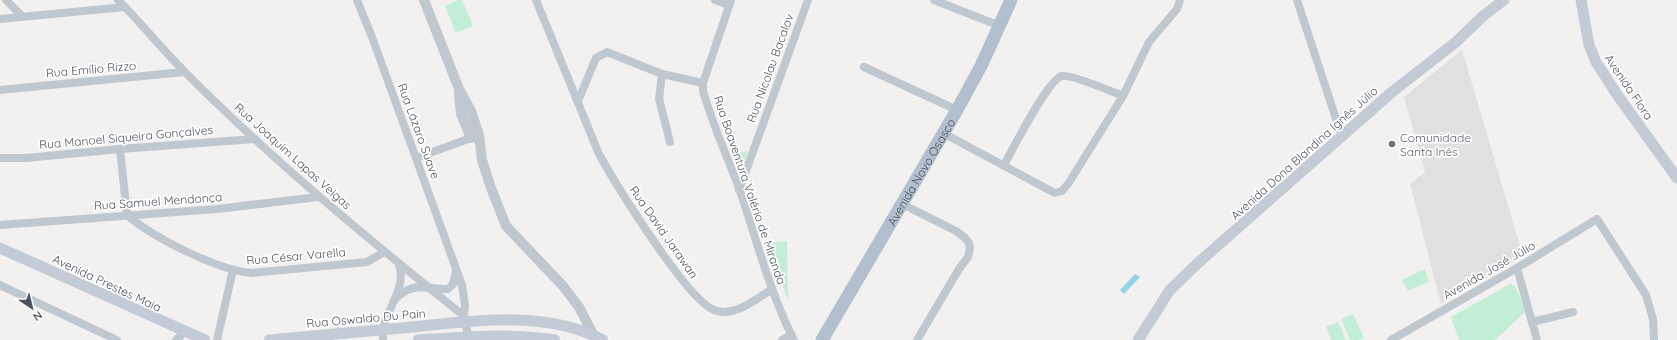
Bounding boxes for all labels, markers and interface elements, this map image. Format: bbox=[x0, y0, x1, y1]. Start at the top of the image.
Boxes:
street label: Rua Nicolau Bacalov bbox=[743, 11, 797, 125]
street label: Avenida Flora bbox=[1601, 51, 1657, 123]
street label: Rua Emílio Rizzo bbox=[45, 58, 137, 80]
street label: Rua Lázaro Suave bbox=[395, 81, 443, 181]
street label: Avenida Dona Blandina Ignês Júlio bbox=[1227, 83, 1381, 223]
street label: Rua Boaventura Valério de Miranda bbox=[711, 94, 789, 286]
street label: Rua Joaquim Lapas Veigas bbox=[231, 100, 355, 213]
street label: Avenida Novo Osasco bbox=[883, 115, 958, 228]
street label: Rua Manoel Siqueira Gonçalves bbox=[38, 122, 214, 152]
place label: Comunidade Santa Inês bbox=[1400, 130, 1471, 159]
marker: Comunidade Santa Inês bbox=[1387, 139, 1397, 149]
street label: Rua David Jarawan bbox=[626, 183, 702, 281]
street label: Rua Samuel Mendonça bbox=[93, 189, 223, 213]
street label: Avenida José Júlio bbox=[1440, 238, 1538, 302]
street label: Rua César Varella bbox=[246, 244, 346, 268]
street label: Avenida Prestes Maia bbox=[50, 251, 164, 315]
north arrow bbox=[12, 288, 52, 328]
street label: Rua Oswaldo Du Pain bbox=[306, 305, 426, 331]
text: N bbox=[30, 308, 45, 324]

